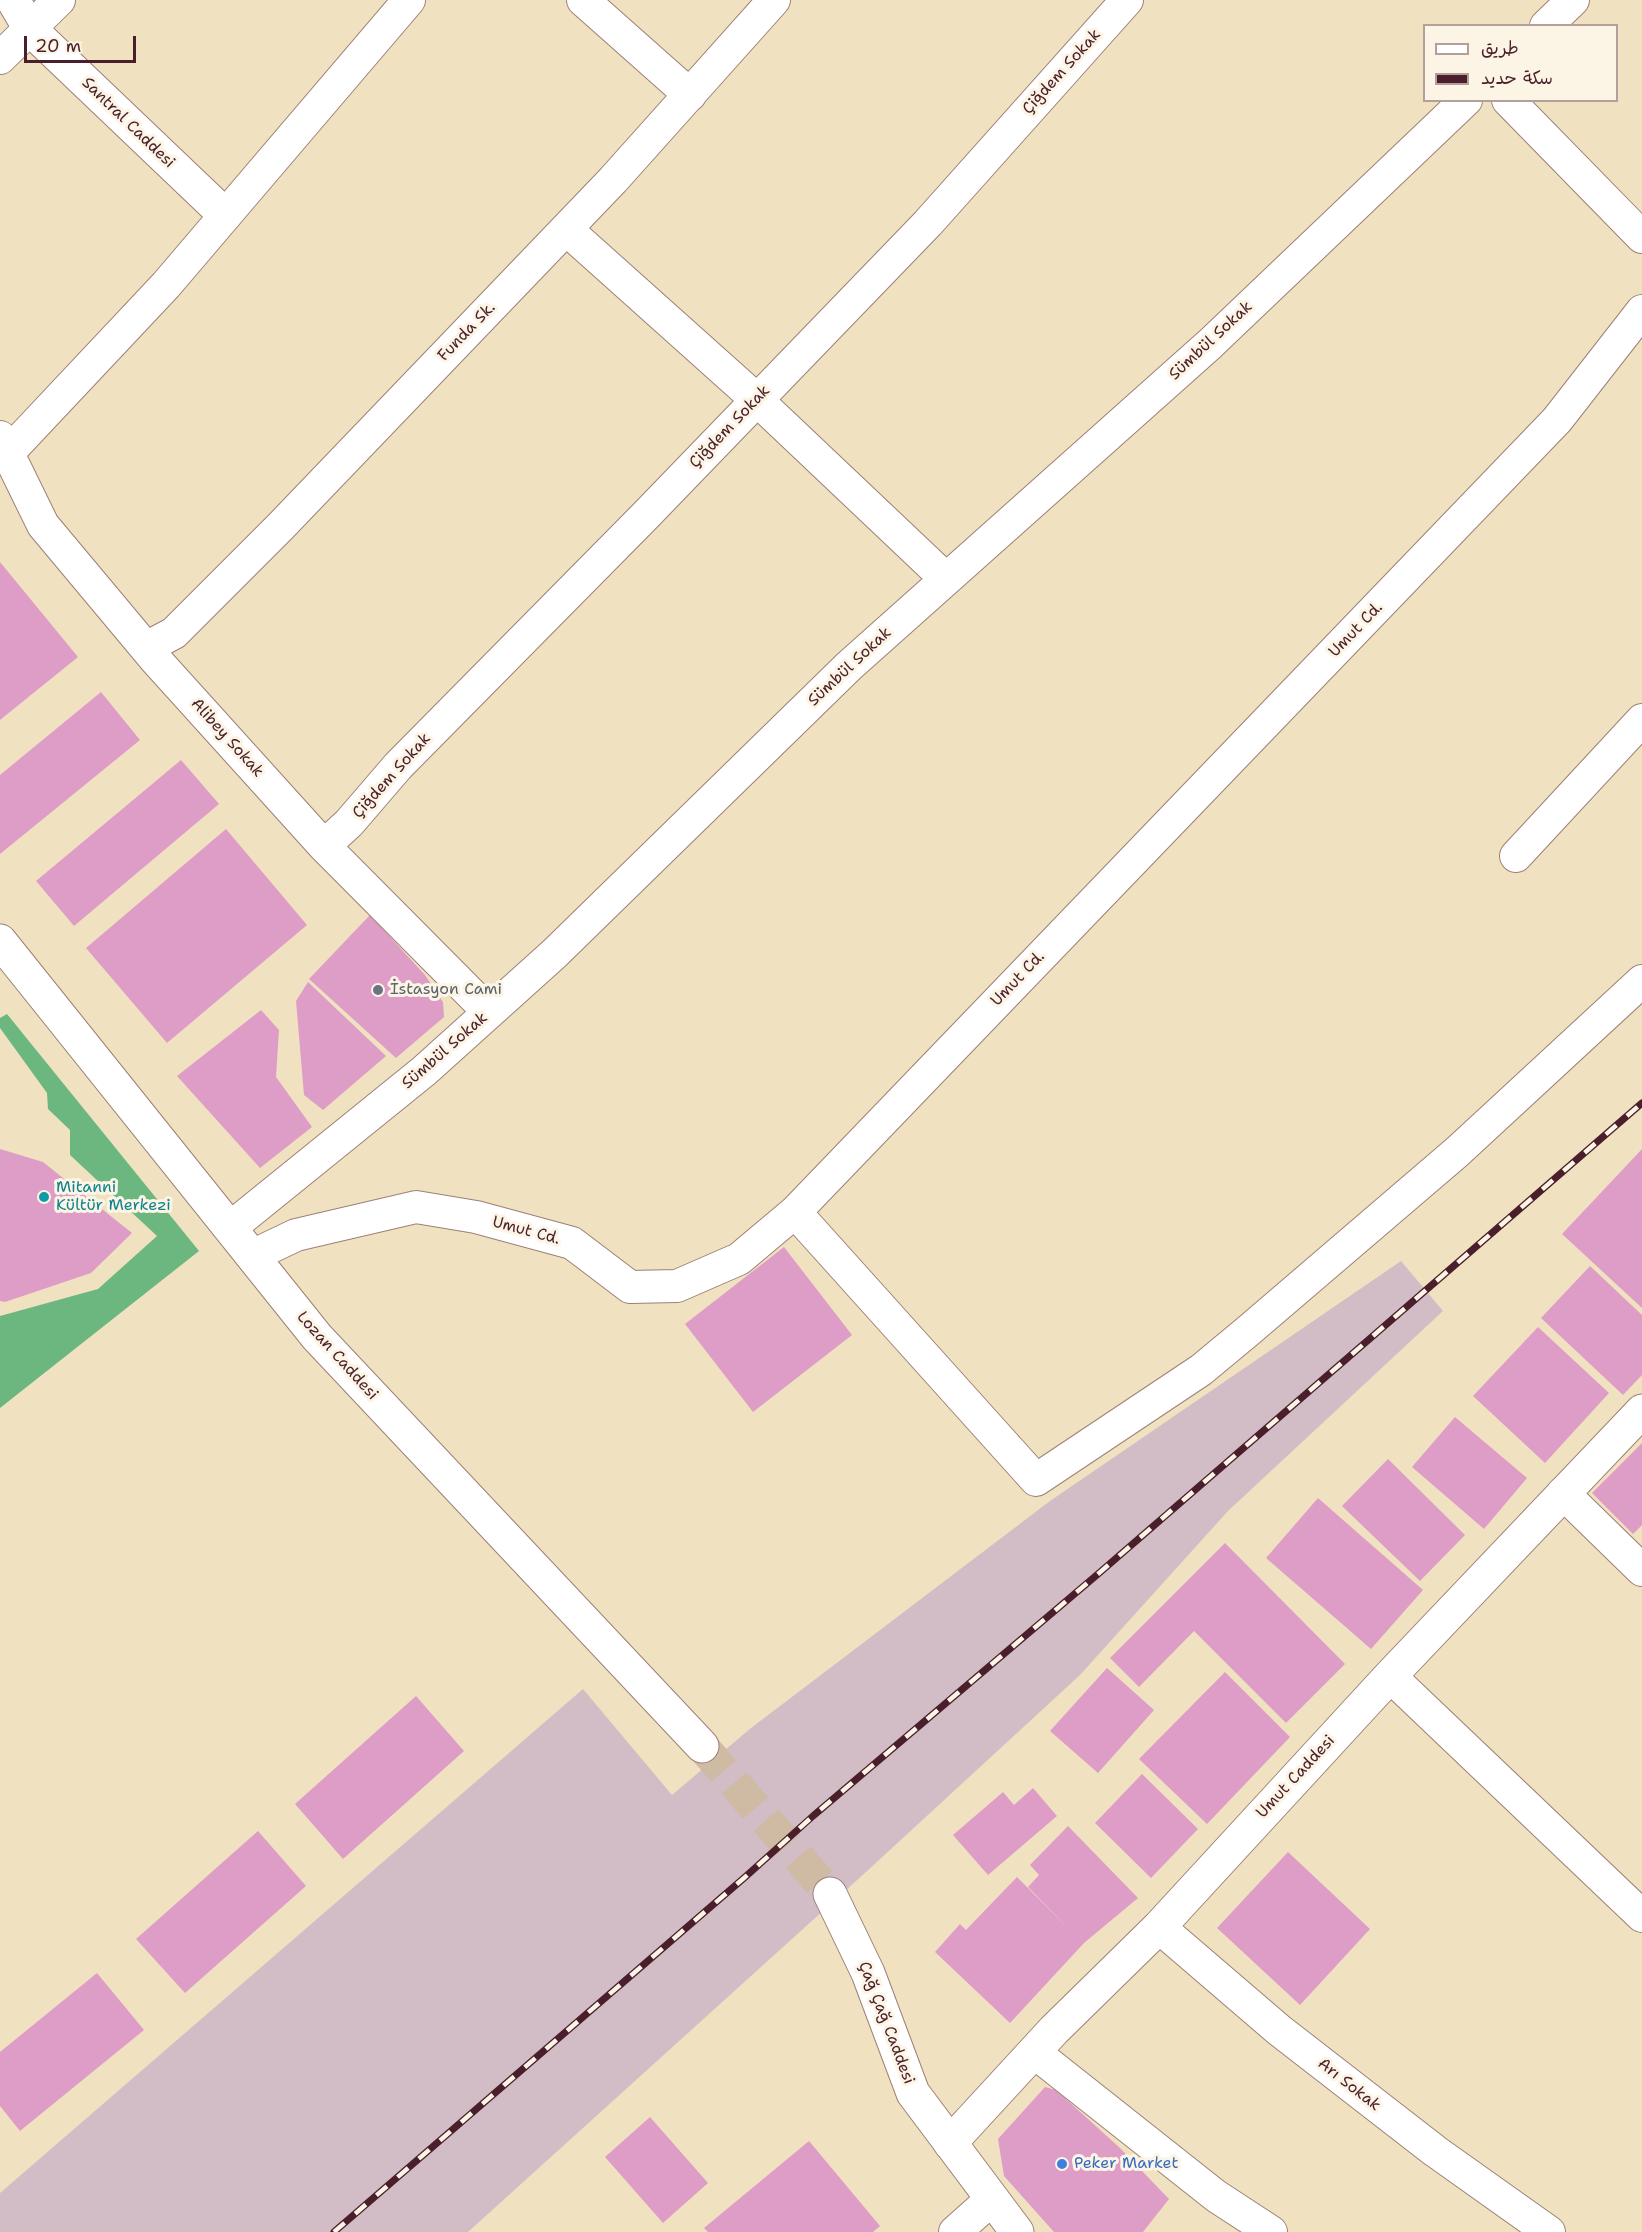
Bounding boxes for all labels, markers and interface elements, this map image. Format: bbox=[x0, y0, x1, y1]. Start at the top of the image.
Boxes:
scale bar bbox=[27, 24, 140, 62]
legend bbox=[1423, 24, 1618, 102]
street label: Çiğdem Sokak bbox=[1019, 25, 1105, 119]
text: 20 m bbox=[35, 34, 81, 58]
text: طريق bbox=[1481, 36, 1519, 60]
text: سكة حديد bbox=[1481, 66, 1553, 90]
street label: Santral Caddesi bbox=[77, 74, 179, 172]
street label: Sümbül Sokak bbox=[1165, 297, 1257, 385]
street label: Funda Sk. bbox=[434, 299, 500, 365]
street label: Çiğdem Sokak bbox=[686, 382, 774, 472]
street label: Umut Cd. bbox=[1325, 598, 1387, 662]
street label: Sümbül Sokak bbox=[804, 623, 896, 711]
street label: Alibey Sokak bbox=[187, 695, 267, 781]
street label: Çiğdem Sokak bbox=[349, 729, 435, 823]
street label: Umut Cd. bbox=[987, 947, 1049, 1011]
place label: İstasyon Cami bbox=[390, 980, 502, 1000]
marker: İstasyon Cami bbox=[371, 983, 385, 997]
street label: Sümbül Sokak bbox=[398, 1009, 492, 1093]
place label: Mitanni Kültür Merkezi bbox=[56, 1178, 171, 1216]
marker: Mitanni Kültür Merkezi bbox=[37, 1190, 51, 1204]
street label: Umut Cd. bbox=[490, 1213, 562, 1249]
street label: Lozan Caddesi bbox=[292, 1308, 382, 1404]
street label: Umut Caddesi bbox=[1253, 1732, 1339, 1822]
street label: Çağ Çağ Caddesi bbox=[854, 1959, 918, 2087]
street label: Arı Sokak bbox=[1314, 2055, 1384, 2115]
place label: Peker Market bbox=[1074, 2154, 1178, 2174]
marker: Peker Market bbox=[1055, 2157, 1069, 2171]

